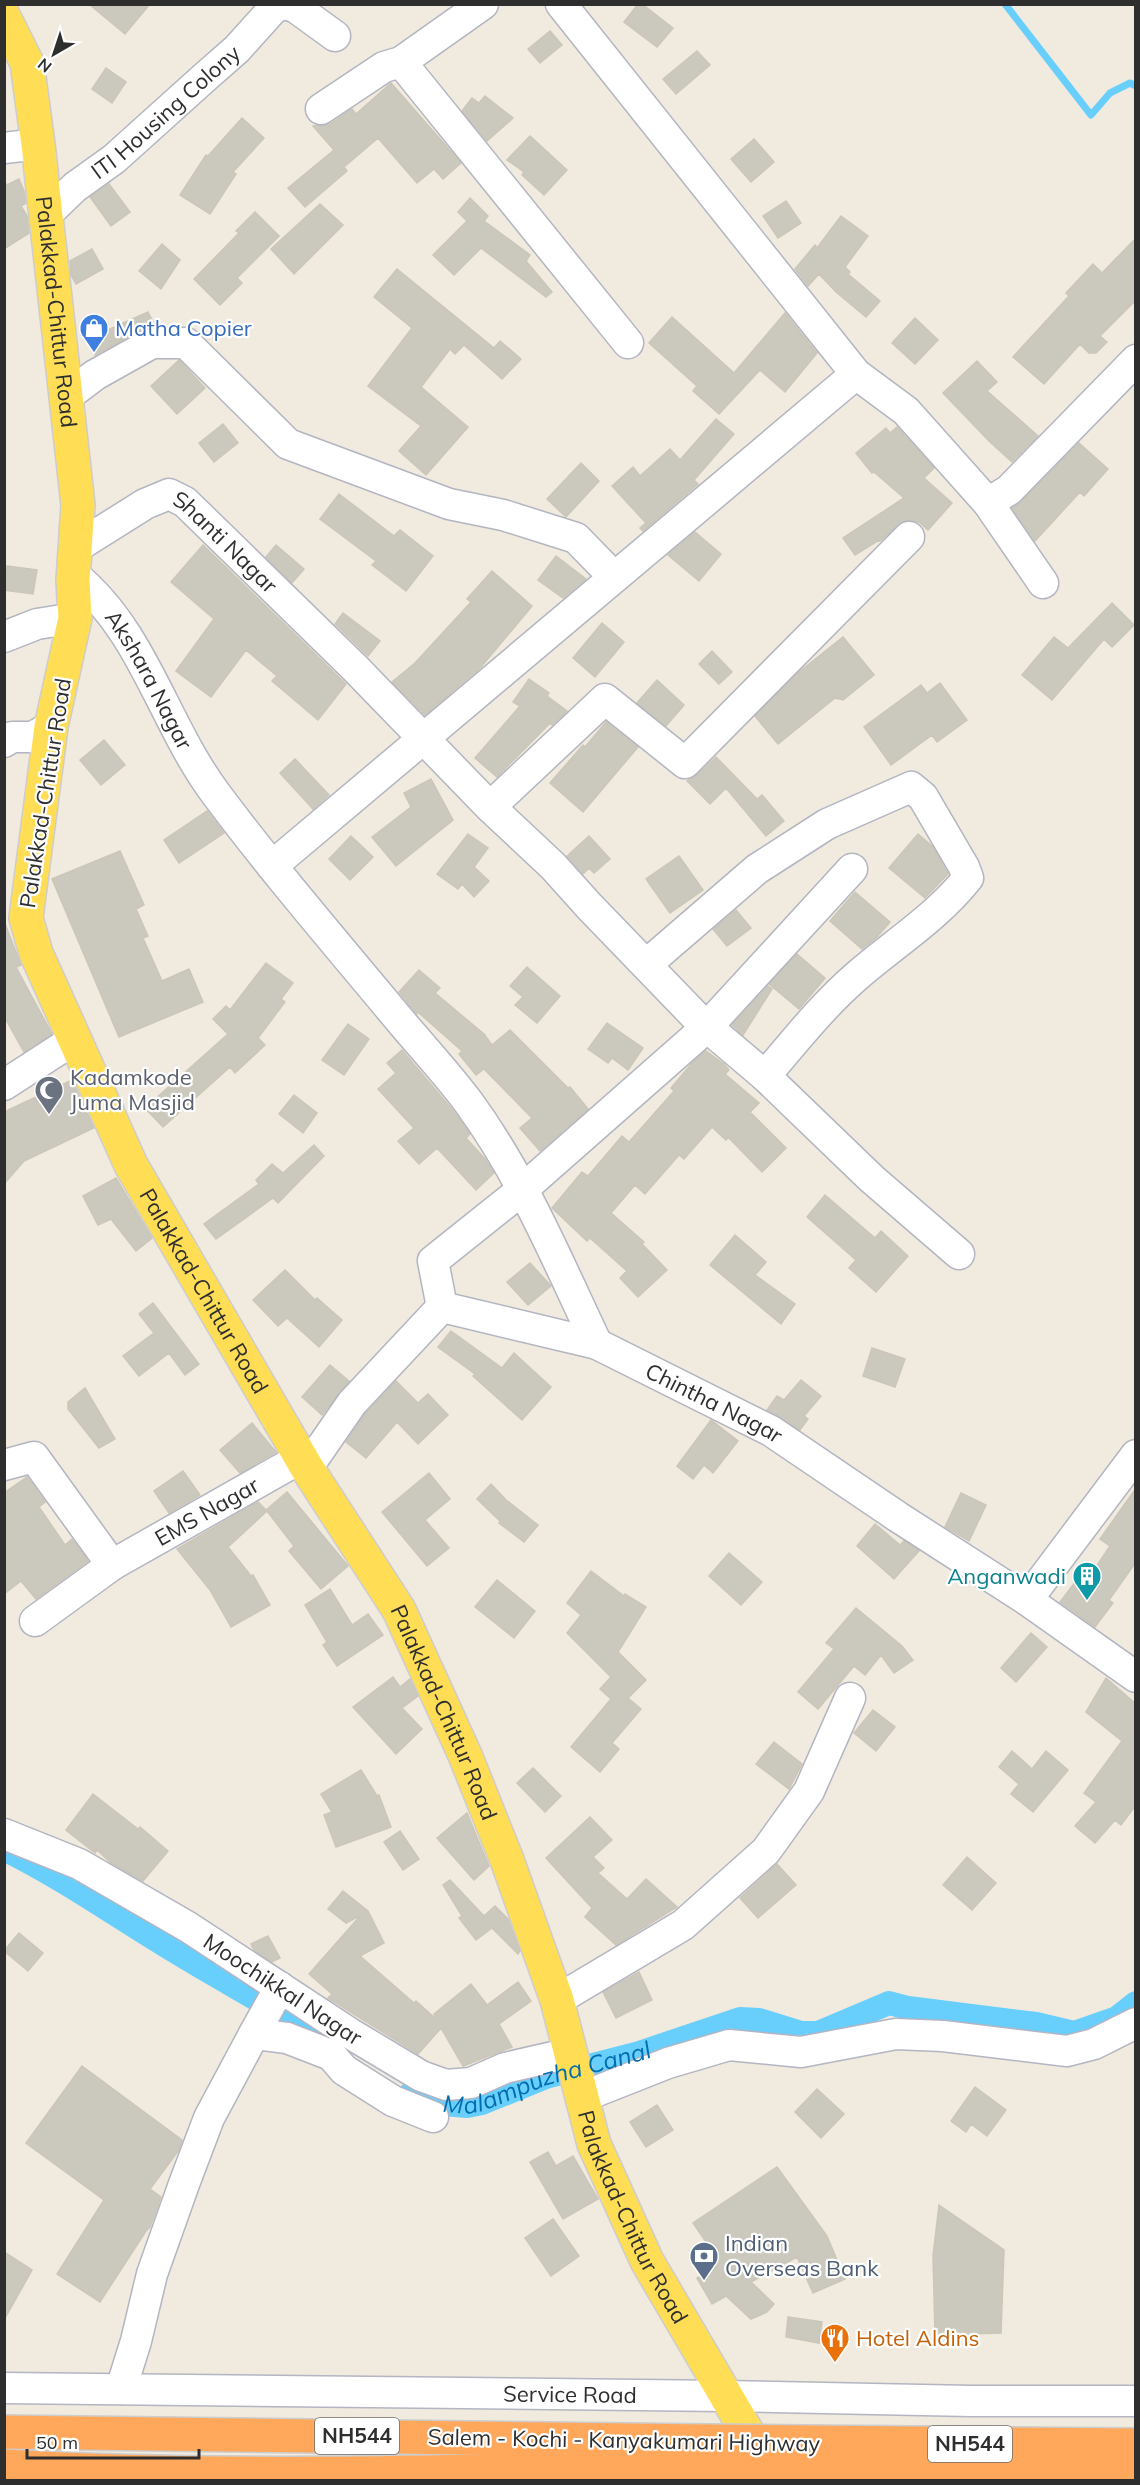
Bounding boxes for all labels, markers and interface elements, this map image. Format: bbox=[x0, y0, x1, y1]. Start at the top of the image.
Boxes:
north arrow bbox=[24, 24, 84, 84]
street label: ITI Housing Colony bbox=[85, 39, 246, 185]
text: N bbox=[34, 54, 56, 77]
street label: Palakkad-Chittur Road bbox=[30, 195, 83, 429]
shop icon: Matha Copier bbox=[78, 312, 110, 354]
place label: Matha Copier bbox=[115, 314, 252, 342]
street label: Shanti Nagar bbox=[169, 484, 284, 599]
street label: Akshara Nagar bbox=[99, 604, 199, 754]
street label: Palakkad-Chittur Road bbox=[13, 676, 77, 910]
place label: Kadamkode Juma Masjid bbox=[70, 1063, 195, 1116]
mosque icon: Kadamkode Juma Masjid bbox=[33, 1074, 65, 1116]
street label: Palakkad-Chittur Road bbox=[134, 1183, 275, 1398]
street label: Chintha Nagar bbox=[641, 1357, 788, 1449]
street label: EMS Nagar bbox=[150, 1471, 264, 1552]
building icon: Anganwadi bbox=[1071, 1560, 1103, 1602]
place label: Anganwadi bbox=[947, 1562, 1066, 1590]
street label: Palakkad-Chittur Road bbox=[384, 1600, 504, 1824]
street label: Moochikkal Nagar bbox=[198, 1927, 367, 2051]
water label: Malampuzha Canal bbox=[442, 2034, 655, 2120]
street label: Palakkad-Chittur Road bbox=[572, 2107, 694, 2328]
place label: Indian Overseas Bank bbox=[725, 2229, 879, 2282]
bank icon: Indian Overseas Bank bbox=[688, 2240, 720, 2282]
restaurant icon: Hotel Aldins bbox=[819, 2322, 851, 2364]
place label: Hotel Aldins bbox=[856, 2324, 980, 2352]
street label: Service Road bbox=[503, 2380, 637, 2409]
road number: NH544 bbox=[315, 2418, 399, 2454]
scale bar bbox=[27, 2422, 200, 2460]
street label: Salem - Kochi - Kanyakumari Highway bbox=[428, 2423, 821, 2457]
road number: NH544 bbox=[928, 2426, 1012, 2462]
text: 50 m bbox=[36, 2431, 78, 2454]

